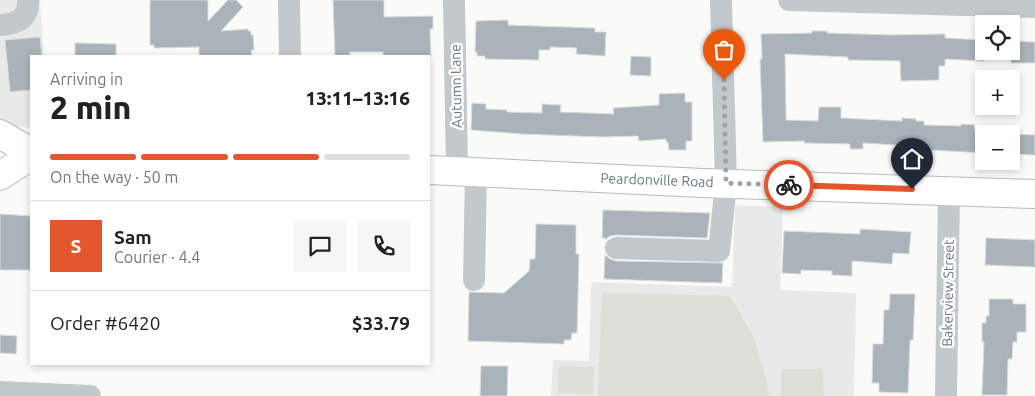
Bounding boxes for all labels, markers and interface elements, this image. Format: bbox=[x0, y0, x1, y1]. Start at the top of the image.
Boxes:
map controls bbox=[975, 15, 1020, 170]
button: locate bbox=[975, 15, 1020, 60]
pin bbox=[703, 29, 745, 80]
icon: bag bbox=[710, 36, 738, 64]
street label: Autumn Lane bbox=[447, 44, 465, 128]
text: Arriving in bbox=[50, 70, 123, 88]
button: + bbox=[975, 70, 1020, 115]
text: 13:11–13:16 bbox=[305, 87, 410, 109]
text: 2 min bbox=[50, 89, 131, 125]
button: − bbox=[975, 125, 1020, 170]
pin bbox=[891, 138, 933, 189]
icon: home bbox=[898, 145, 926, 173]
courier bbox=[764, 160, 814, 210]
text: On the way · 50 m bbox=[50, 168, 178, 186]
street label: Peardonville Road bbox=[600, 170, 714, 190]
icon: bike bbox=[775, 171, 803, 199]
button: chat bbox=[294, 220, 346, 272]
button: phone bbox=[358, 220, 410, 272]
text: Sam bbox=[114, 226, 152, 248]
text: S bbox=[71, 235, 81, 257]
street label: Bakerview Street bbox=[939, 239, 957, 347]
text: Courier · 4.4 bbox=[114, 248, 200, 266]
text: Order #6420 bbox=[50, 312, 160, 334]
text: $33.79 bbox=[352, 312, 410, 334]

